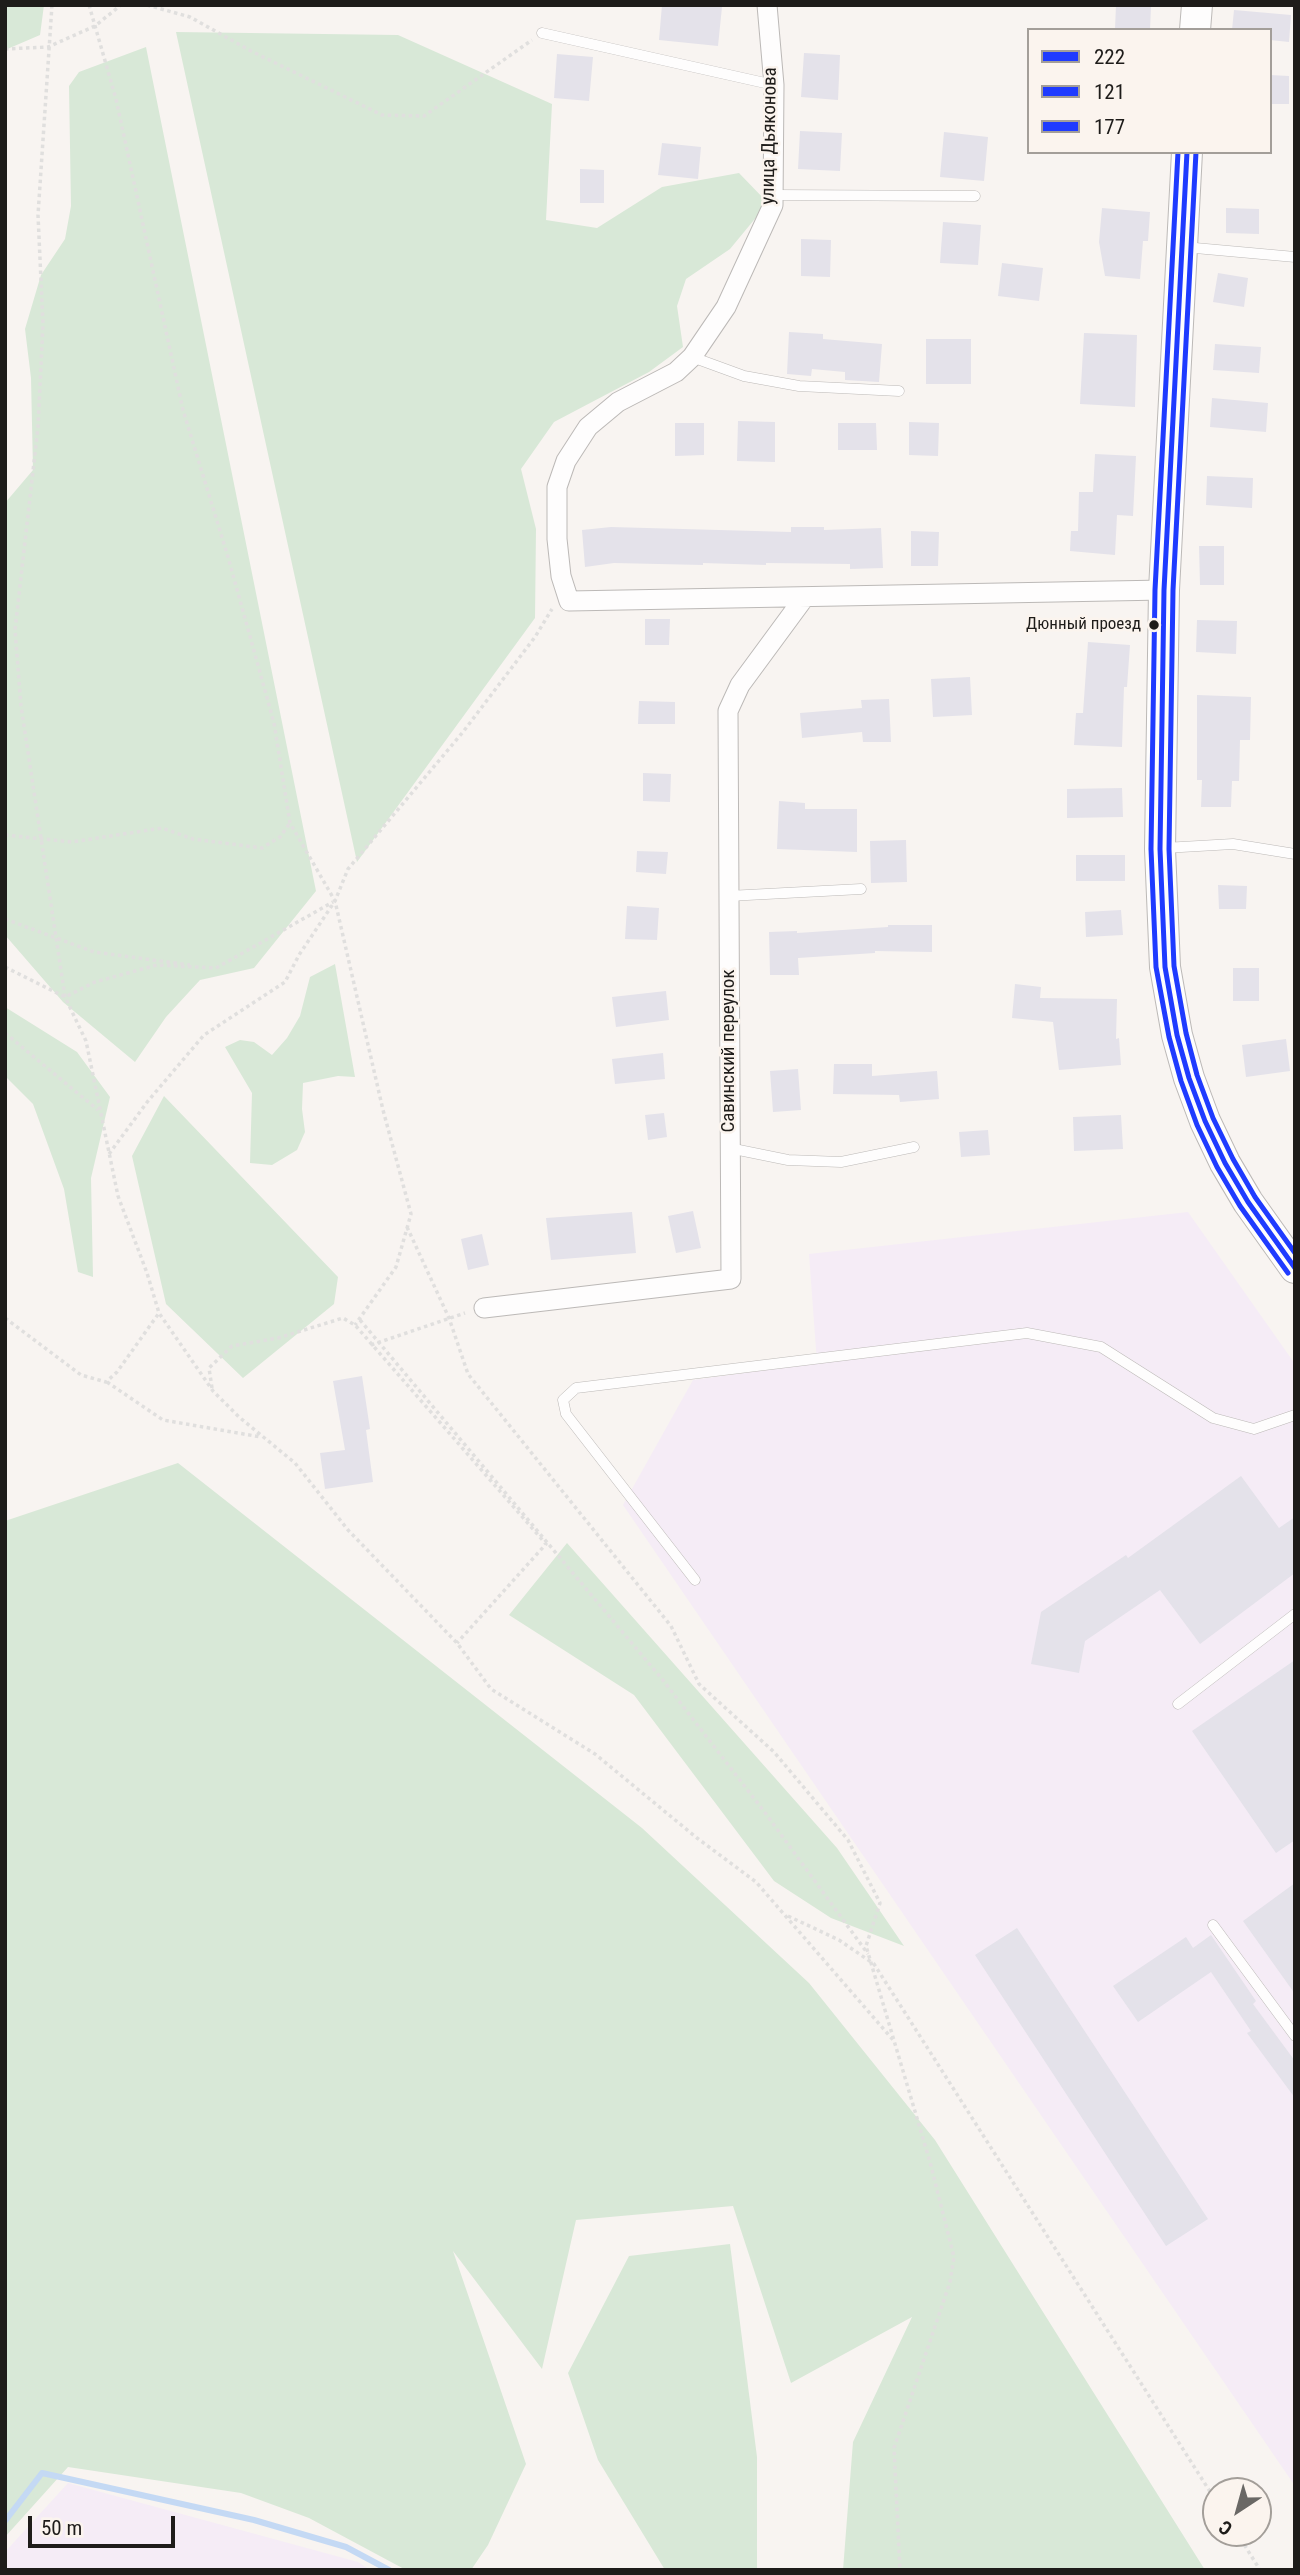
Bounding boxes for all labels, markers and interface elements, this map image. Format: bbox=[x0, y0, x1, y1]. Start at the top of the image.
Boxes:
legend bbox=[1027, 28, 1272, 154]
text: 222 bbox=[1094, 45, 1125, 69]
street label: улица Дьяконова bbox=[757, 67, 783, 205]
text: 121 bbox=[1094, 80, 1125, 104]
text: 177 bbox=[1094, 115, 1125, 139]
place label: Дюнный проезд bbox=[1026, 615, 1141, 635]
marker: Дюнный проезд bbox=[1147, 618, 1161, 632]
street label: Савинский переулок bbox=[718, 969, 740, 1133]
north arrow bbox=[1202, 2477, 1272, 2547]
scale bar bbox=[32, 2502, 178, 2546]
text: С bbox=[1214, 2515, 1237, 2540]
text: 50 m bbox=[41, 2516, 82, 2540]

